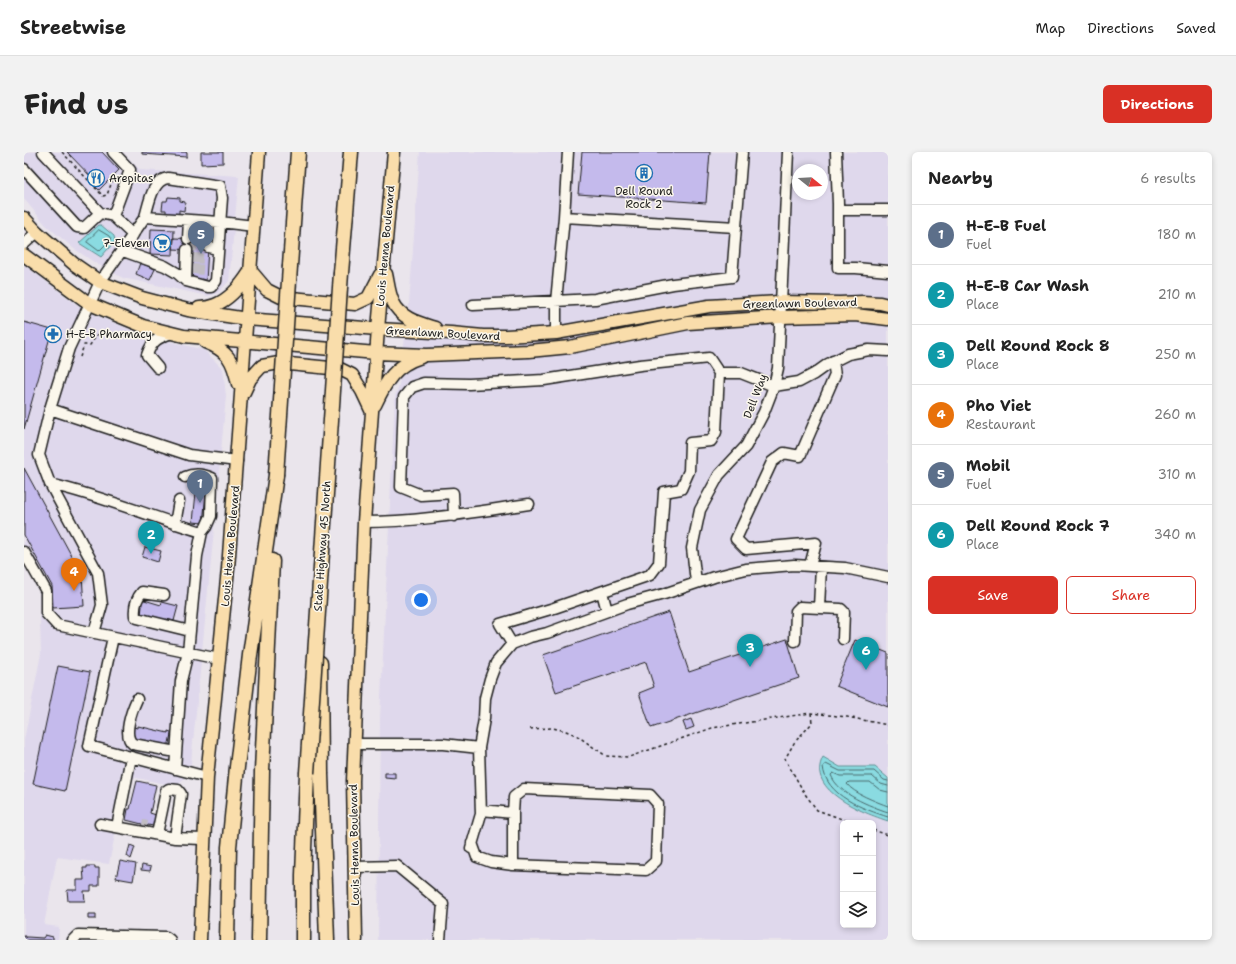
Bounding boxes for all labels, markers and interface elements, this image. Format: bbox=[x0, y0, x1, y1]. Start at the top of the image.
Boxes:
text: Streetwise bbox=[20, 15, 126, 40]
text: Map bbox=[1036, 19, 1066, 37]
text: Directions bbox=[1088, 19, 1154, 37]
text: Saved bbox=[1176, 19, 1216, 37]
text: Find us bbox=[24, 85, 129, 123]
button: Directions bbox=[1103, 85, 1212, 123]
building icon: Dell Round Rock 2 bbox=[634, 163, 654, 183]
north arrow bbox=[792, 164, 828, 200]
text: Nearby bbox=[928, 167, 993, 189]
restaurant icon: Arepitas bbox=[86, 168, 106, 188]
text: 6 results bbox=[1140, 170, 1196, 187]
place label: Arepitas bbox=[109, 171, 153, 186]
place label: Dell Round Rock 2 bbox=[615, 184, 673, 212]
street label: Louis Henna Boulevard bbox=[373, 185, 398, 307]
text: H-E-B Fuel bbox=[966, 216, 1046, 236]
pin: 5 bbox=[188, 221, 214, 254]
text: 1 bbox=[938, 226, 944, 243]
text: 180 m bbox=[1157, 226, 1196, 243]
supermarket icon: 7-Eleven bbox=[152, 233, 172, 253]
place label: 7-Eleven bbox=[103, 236, 149, 251]
text: Fuel bbox=[966, 236, 991, 253]
text: H-E-B Car Wash bbox=[966, 276, 1089, 296]
text: 2 bbox=[936, 286, 946, 303]
text: 210 m bbox=[1158, 286, 1196, 303]
street label: Greenlawn Boulevard bbox=[743, 295, 857, 312]
text: Place bbox=[966, 296, 999, 313]
street label: Greenlawn Boulevard bbox=[385, 323, 501, 344]
pharmacy icon: H-E-B Pharmacy bbox=[43, 324, 63, 344]
place label: H-E-B Pharmacy bbox=[66, 327, 152, 342]
text: Dell Round Rock 8 bbox=[966, 336, 1110, 356]
text: 3 bbox=[936, 346, 946, 363]
text: 250 m bbox=[1155, 346, 1196, 363]
text: Place bbox=[966, 356, 999, 373]
street label: Dell Way bbox=[740, 372, 771, 421]
text: Pho Viet bbox=[966, 396, 1031, 416]
text: 4 bbox=[936, 406, 946, 423]
text: 260 m bbox=[1154, 406, 1196, 423]
text: Restaurant bbox=[966, 416, 1036, 433]
text: Mobil bbox=[966, 456, 1010, 476]
text: 5 bbox=[937, 466, 945, 483]
text: 310 m bbox=[1158, 466, 1196, 483]
pin: 1 bbox=[187, 470, 213, 503]
text: Fuel bbox=[966, 476, 991, 493]
street label: State Highway 45 North bbox=[310, 480, 335, 612]
street label: Louis Henna Boulevard bbox=[218, 485, 243, 607]
text: Dell Round Rock 7 bbox=[966, 516, 1110, 536]
pin: 2 bbox=[138, 521, 164, 554]
text: 6 bbox=[936, 526, 946, 543]
text: 340 m bbox=[1154, 526, 1196, 543]
text: Place bbox=[966, 536, 999, 553]
pin: 4 bbox=[61, 558, 87, 591]
button: Save bbox=[928, 576, 1058, 614]
button: Share bbox=[1066, 576, 1196, 614]
your location bbox=[411, 590, 431, 610]
pin: 3 bbox=[737, 634, 763, 667]
pin: 6 bbox=[853, 637, 879, 670]
street label: Louis Henna Boulevard bbox=[346, 784, 363, 906]
map controls bbox=[840, 820, 876, 928]
button: + bbox=[840, 820, 876, 856]
button: − bbox=[840, 856, 876, 892]
button: layers bbox=[840, 892, 876, 928]

